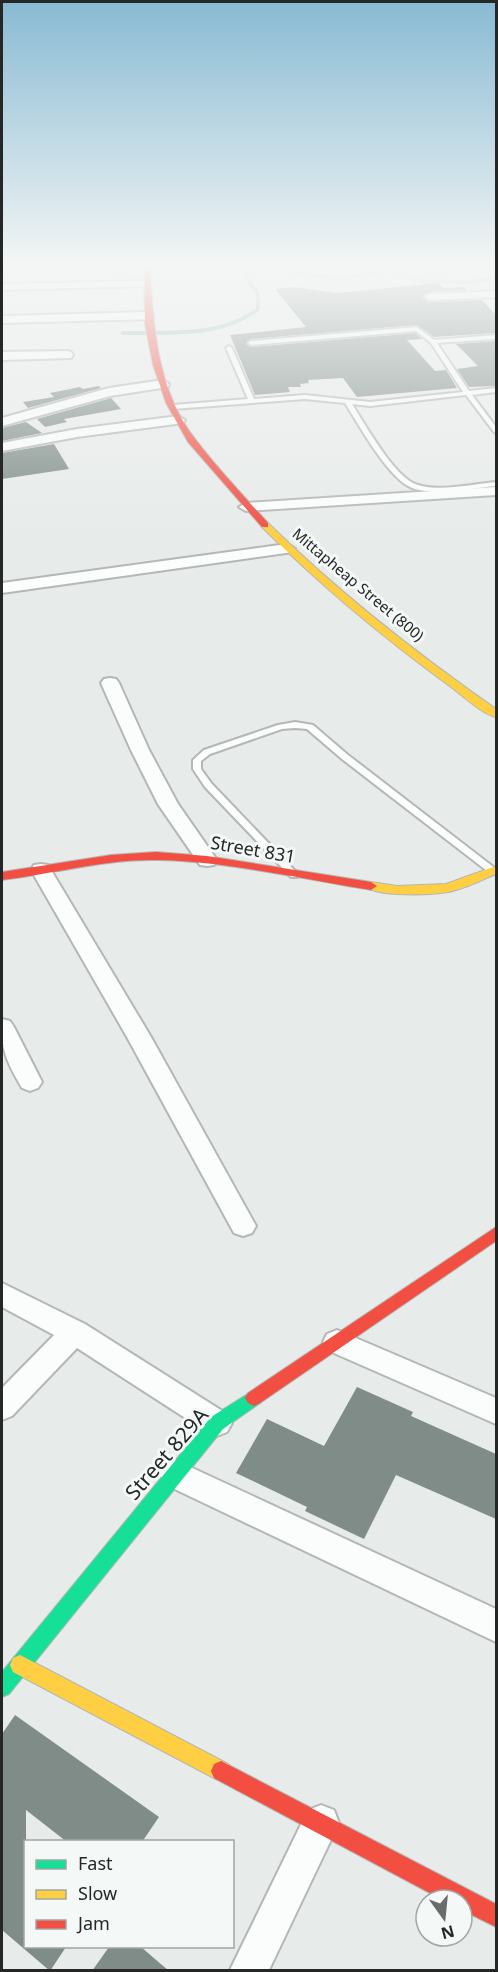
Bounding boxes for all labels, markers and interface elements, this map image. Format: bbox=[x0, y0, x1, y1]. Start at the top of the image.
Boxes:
street label: Mittapheap Street (800) bbox=[289, 523, 429, 645]
street label: Street 831 bbox=[209, 830, 298, 868]
street label: Street 829A bbox=[118, 1401, 214, 1505]
legend bbox=[24, 1840, 234, 1948]
text: Fast bbox=[78, 1851, 113, 1875]
text: Slow bbox=[78, 1881, 117, 1905]
north arrow bbox=[414, 1888, 474, 1948]
text: Jam bbox=[76, 1911, 110, 1935]
text: N bbox=[439, 1920, 457, 1945]

